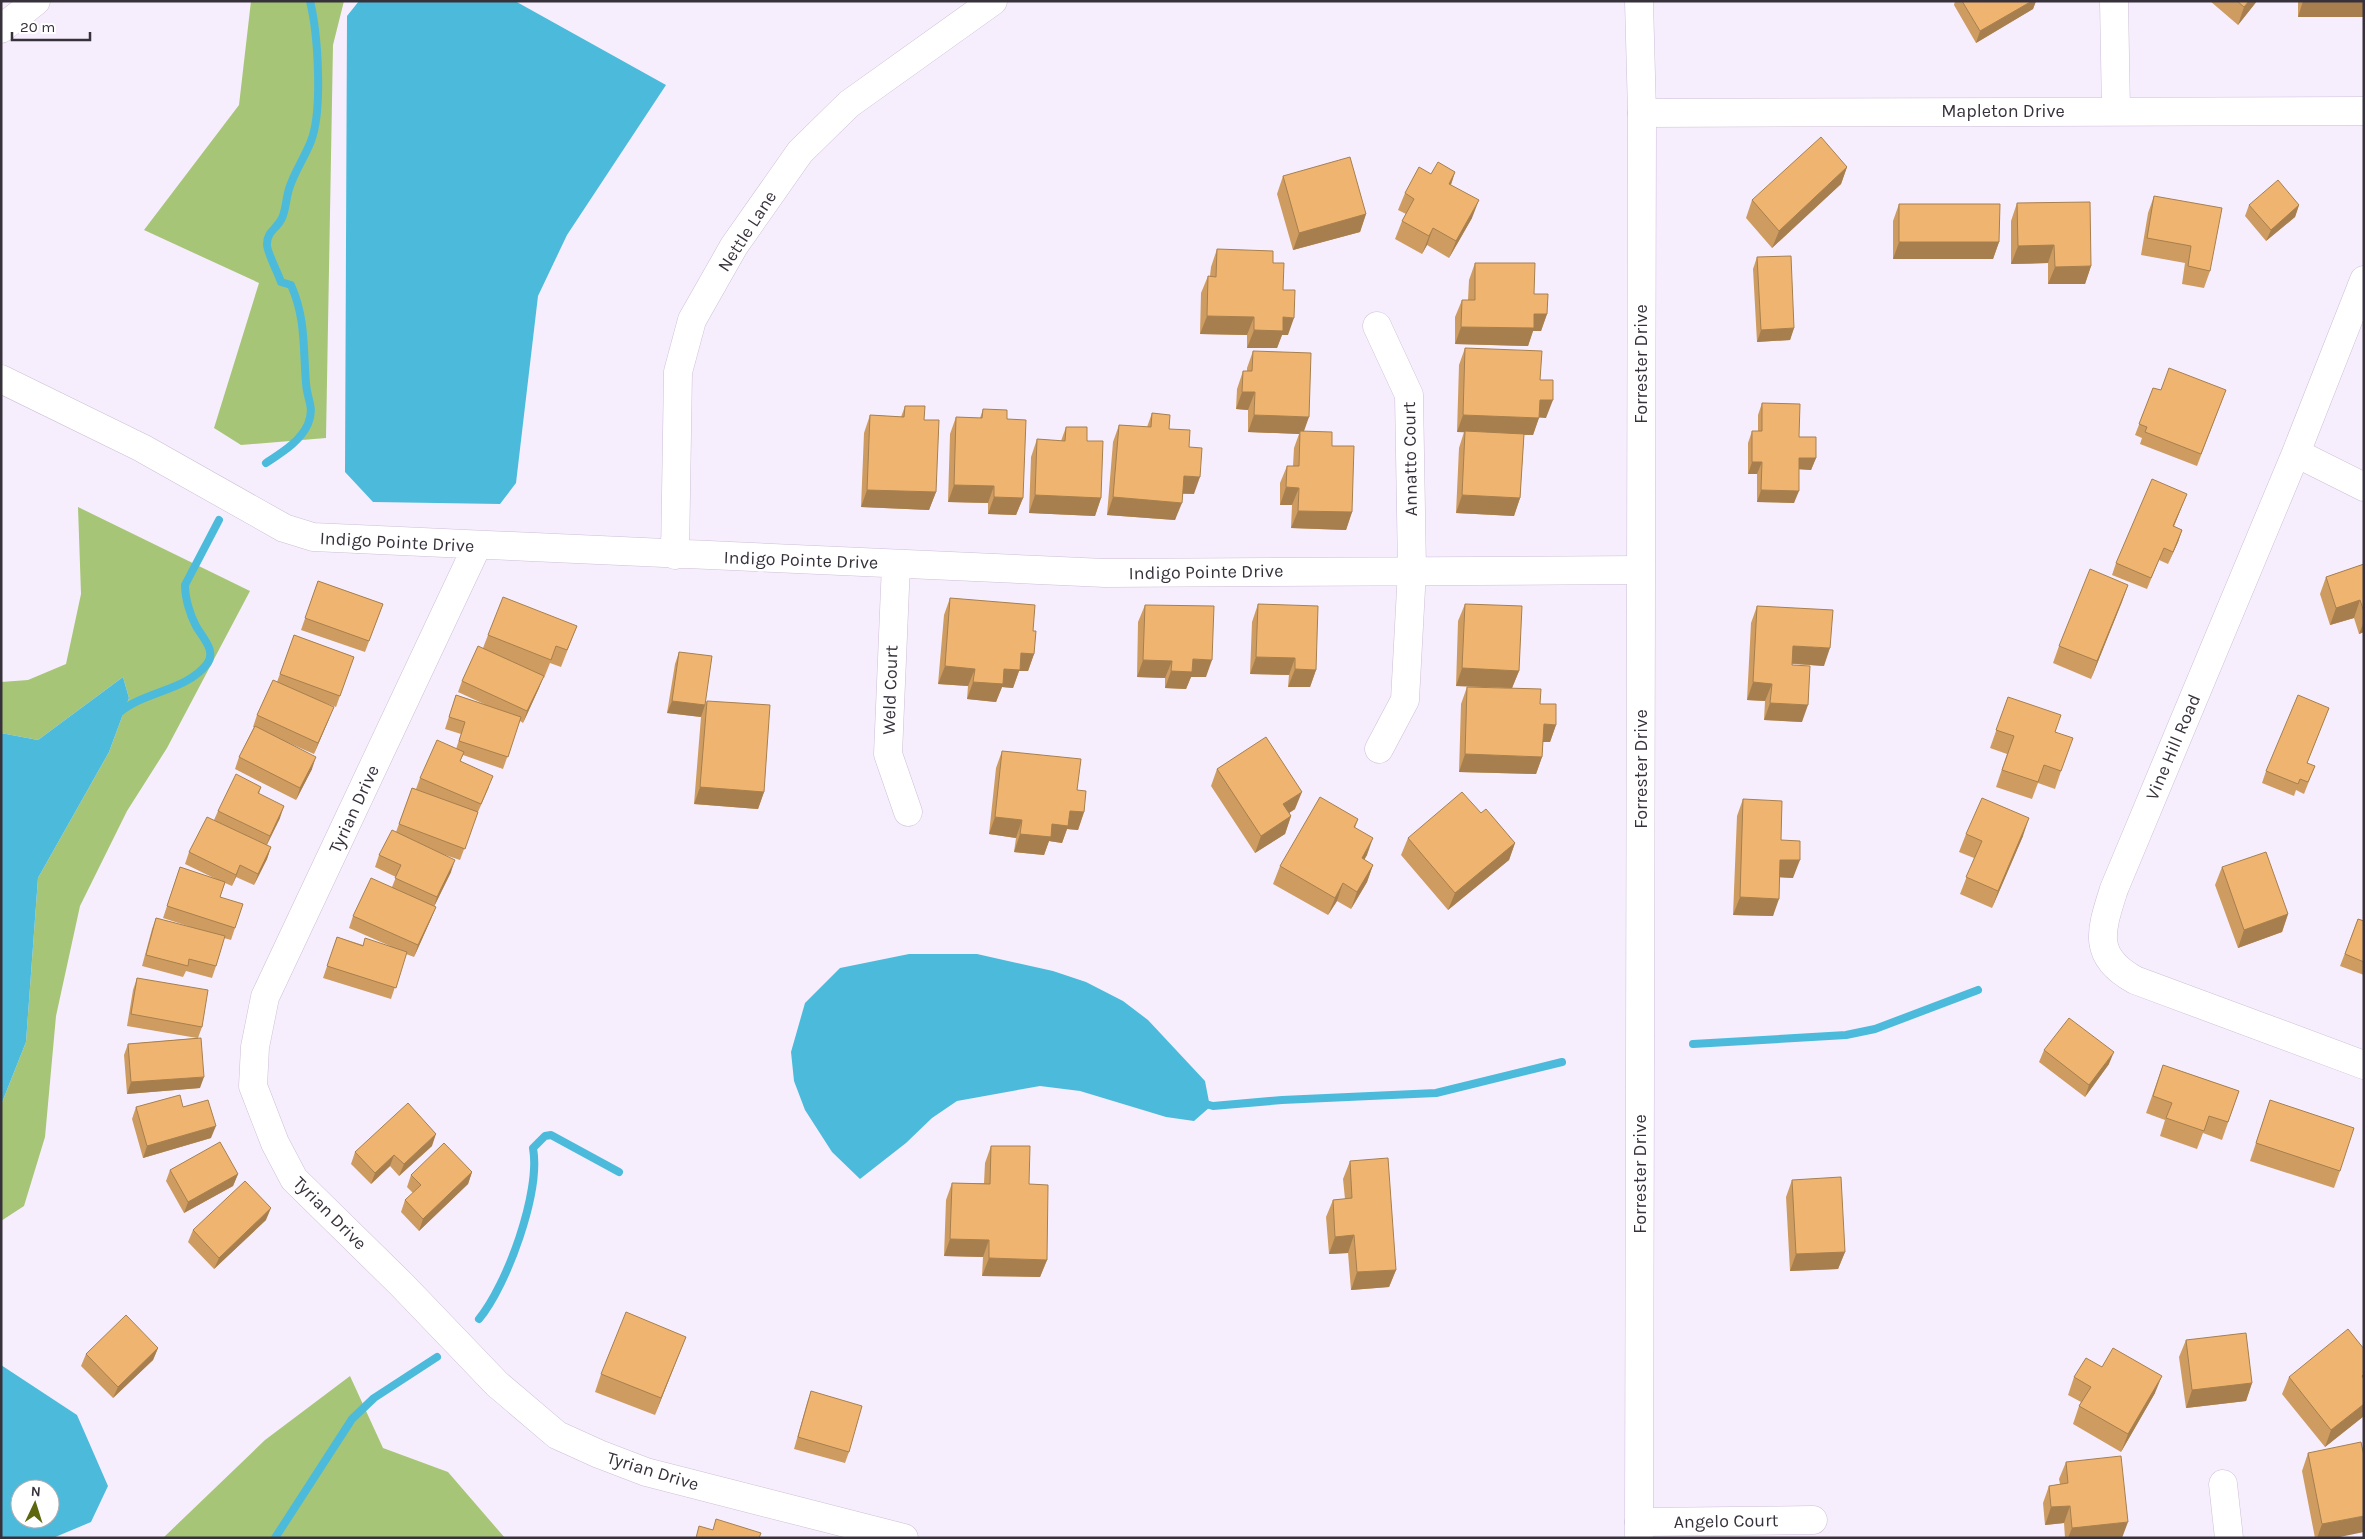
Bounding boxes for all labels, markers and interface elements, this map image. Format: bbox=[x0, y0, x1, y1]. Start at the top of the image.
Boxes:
scale bar bbox=[12, 10, 90, 42]
text: 20 m bbox=[20, 18, 55, 36]
street label: Mapleton Drive bbox=[1941, 100, 2065, 122]
street label: Nettle Lane bbox=[713, 186, 781, 276]
street label: Forrester Drive bbox=[1630, 304, 1652, 424]
street label: Annatto Court bbox=[1398, 401, 1422, 517]
street label: Indigo Pointe Drive bbox=[319, 527, 475, 557]
street label: Indigo Pointe Drive bbox=[723, 546, 879, 574]
street label: Indigo Pointe Drive bbox=[1129, 560, 1283, 584]
street label: Weld Court bbox=[877, 645, 903, 735]
street label: Vine Hill Road bbox=[2141, 691, 2205, 803]
street label: Forrester Drive bbox=[1630, 709, 1652, 829]
street label: Tyrian Drive bbox=[324, 761, 384, 857]
street label: Forrester Drive bbox=[1629, 1114, 1651, 1234]
street label: Tyrian Drive bbox=[289, 1172, 371, 1254]
street label: Tyrian Drive bbox=[604, 1447, 702, 1495]
north arrow bbox=[10, 1479, 60, 1529]
text: N bbox=[30, 1483, 41, 1500]
street label: Angelo Court bbox=[1673, 1509, 1779, 1533]

